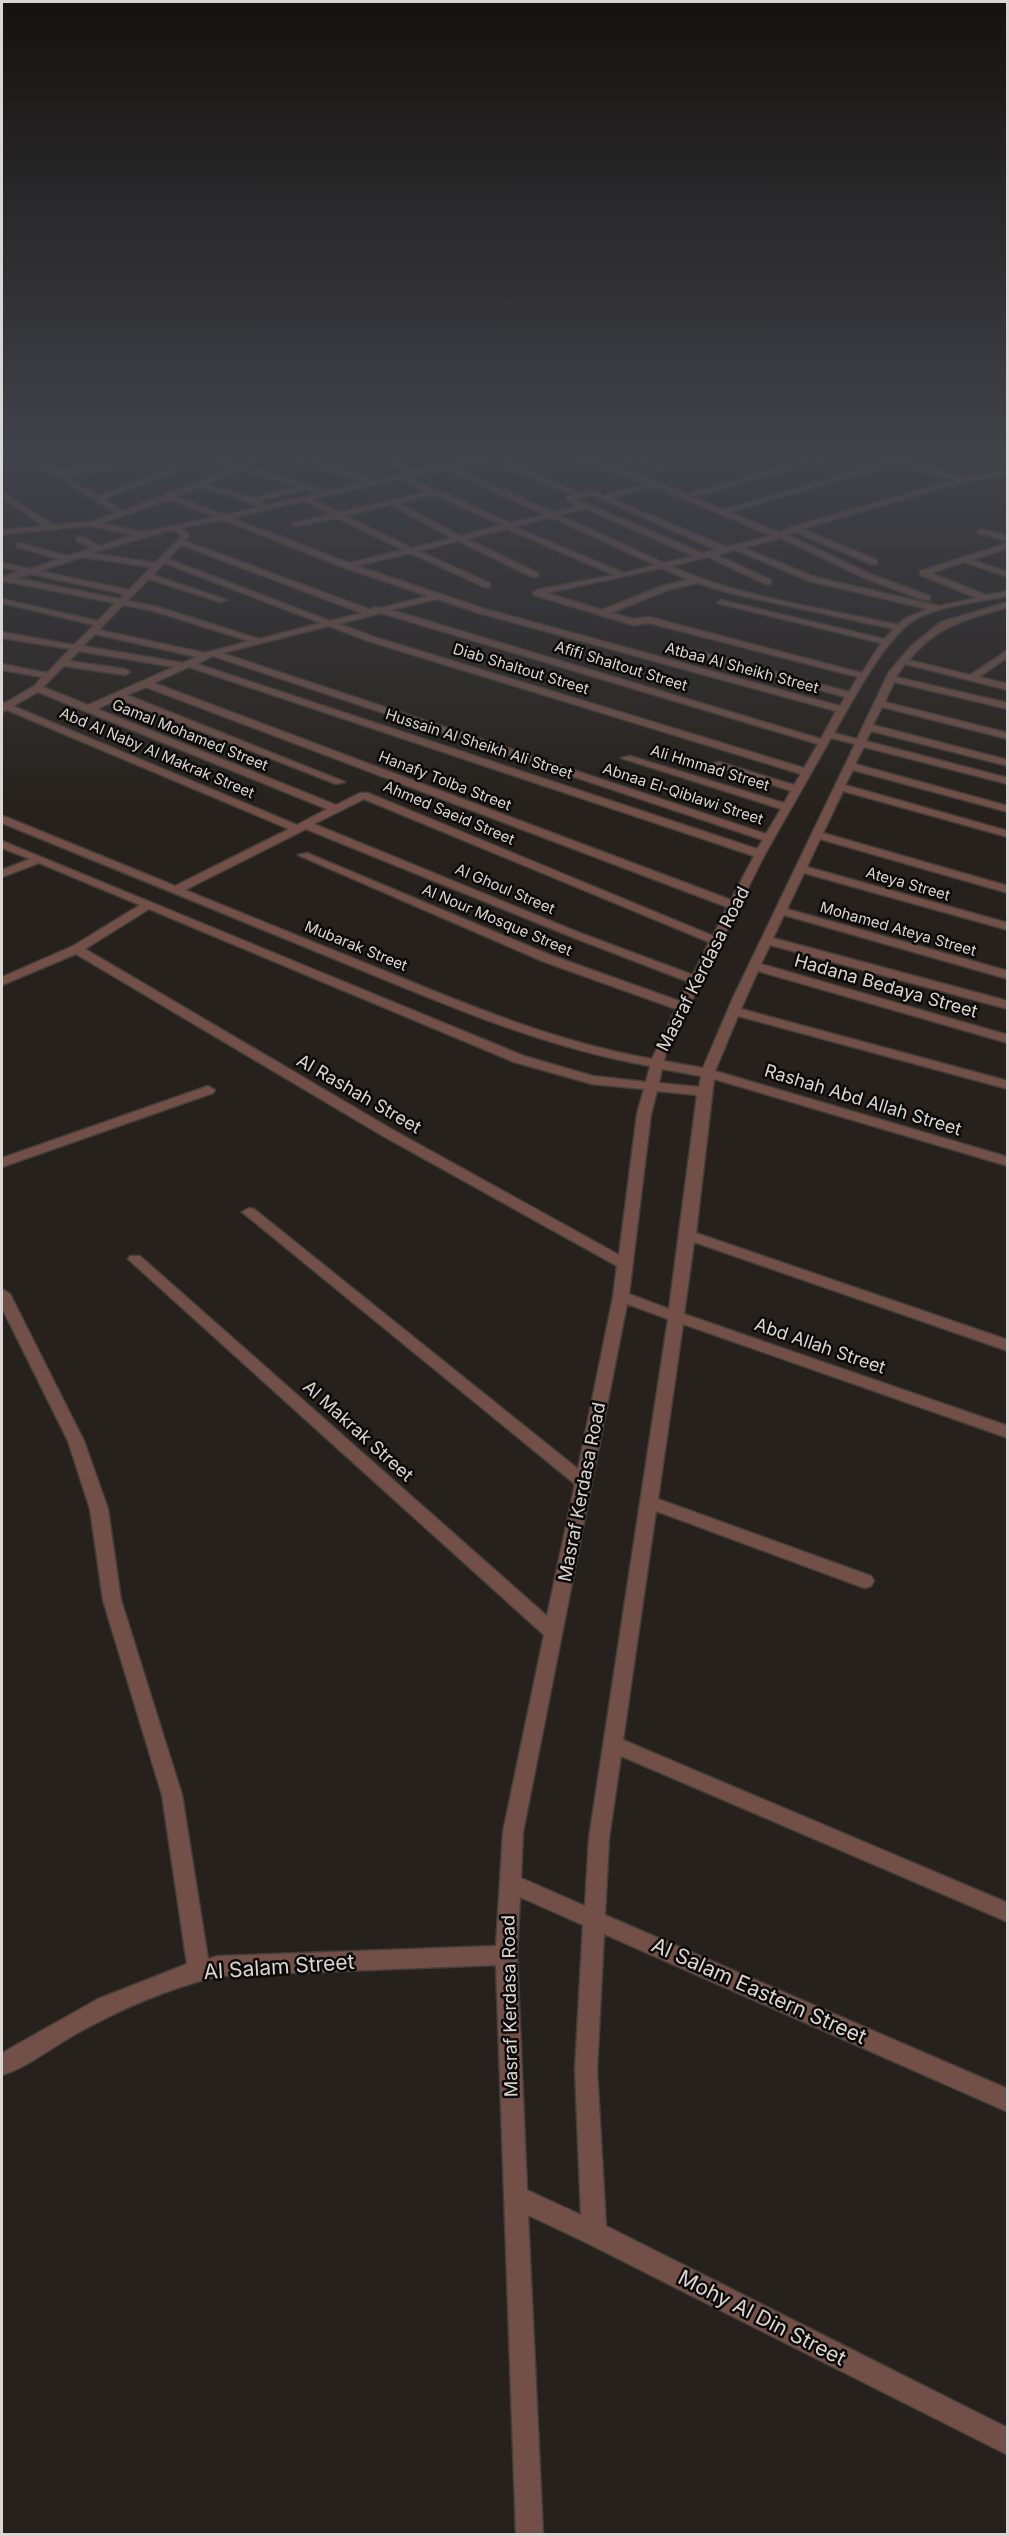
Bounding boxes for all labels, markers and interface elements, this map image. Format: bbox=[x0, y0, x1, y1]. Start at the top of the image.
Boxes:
street label: Afifi Shaltout Street bbox=[552, 636, 690, 695]
street label: Atbaa Al Sheikh Street bbox=[663, 638, 821, 697]
street label: Diab Shaltout Street bbox=[451, 639, 591, 698]
street label: Gamal Mohamed Street bbox=[109, 695, 271, 775]
street label: Abd Al Naby Al Makrak Street bbox=[57, 703, 257, 802]
street label: Hussain Al Sheikh Ali Street bbox=[383, 704, 575, 783]
street label: Ali Hmmad Street bbox=[648, 740, 772, 795]
street label: Hanafy Tolba Street bbox=[376, 746, 514, 815]
street label: Abnaa El-Qiblawi Street bbox=[600, 759, 766, 829]
street label: Ahmed Saeid Street bbox=[381, 776, 518, 849]
street label: Al Ghoul Street bbox=[453, 859, 558, 918]
street label: Ateya Street bbox=[864, 862, 952, 905]
street label: Al Nour Mosque Street bbox=[419, 879, 575, 960]
street label: Masraf Kerdasa Road bbox=[652, 883, 753, 1055]
street label: Mohamed Ateya Street bbox=[818, 897, 979, 960]
street label: Mubarak Street bbox=[302, 916, 410, 975]
street label: Hadana Bedaya Street bbox=[792, 949, 980, 1022]
street label: Al Rashah Street bbox=[293, 1049, 425, 1138]
street label: Rashah Abd Allah Street bbox=[762, 1060, 964, 1140]
street label: Abd Allah Street bbox=[752, 1313, 889, 1378]
street label: Al Makrak Street bbox=[299, 1376, 418, 1486]
street label: Masraf Kerdasa Road bbox=[554, 1401, 609, 1583]
street label: Masraf Kerdasa Road bbox=[497, 1915, 522, 2097]
street label: Al Salam Eastern Street bbox=[648, 1932, 870, 2049]
street label: Al Salam Street bbox=[203, 1949, 355, 1984]
street label: Mohy Al Din Street bbox=[674, 2264, 850, 2371]

